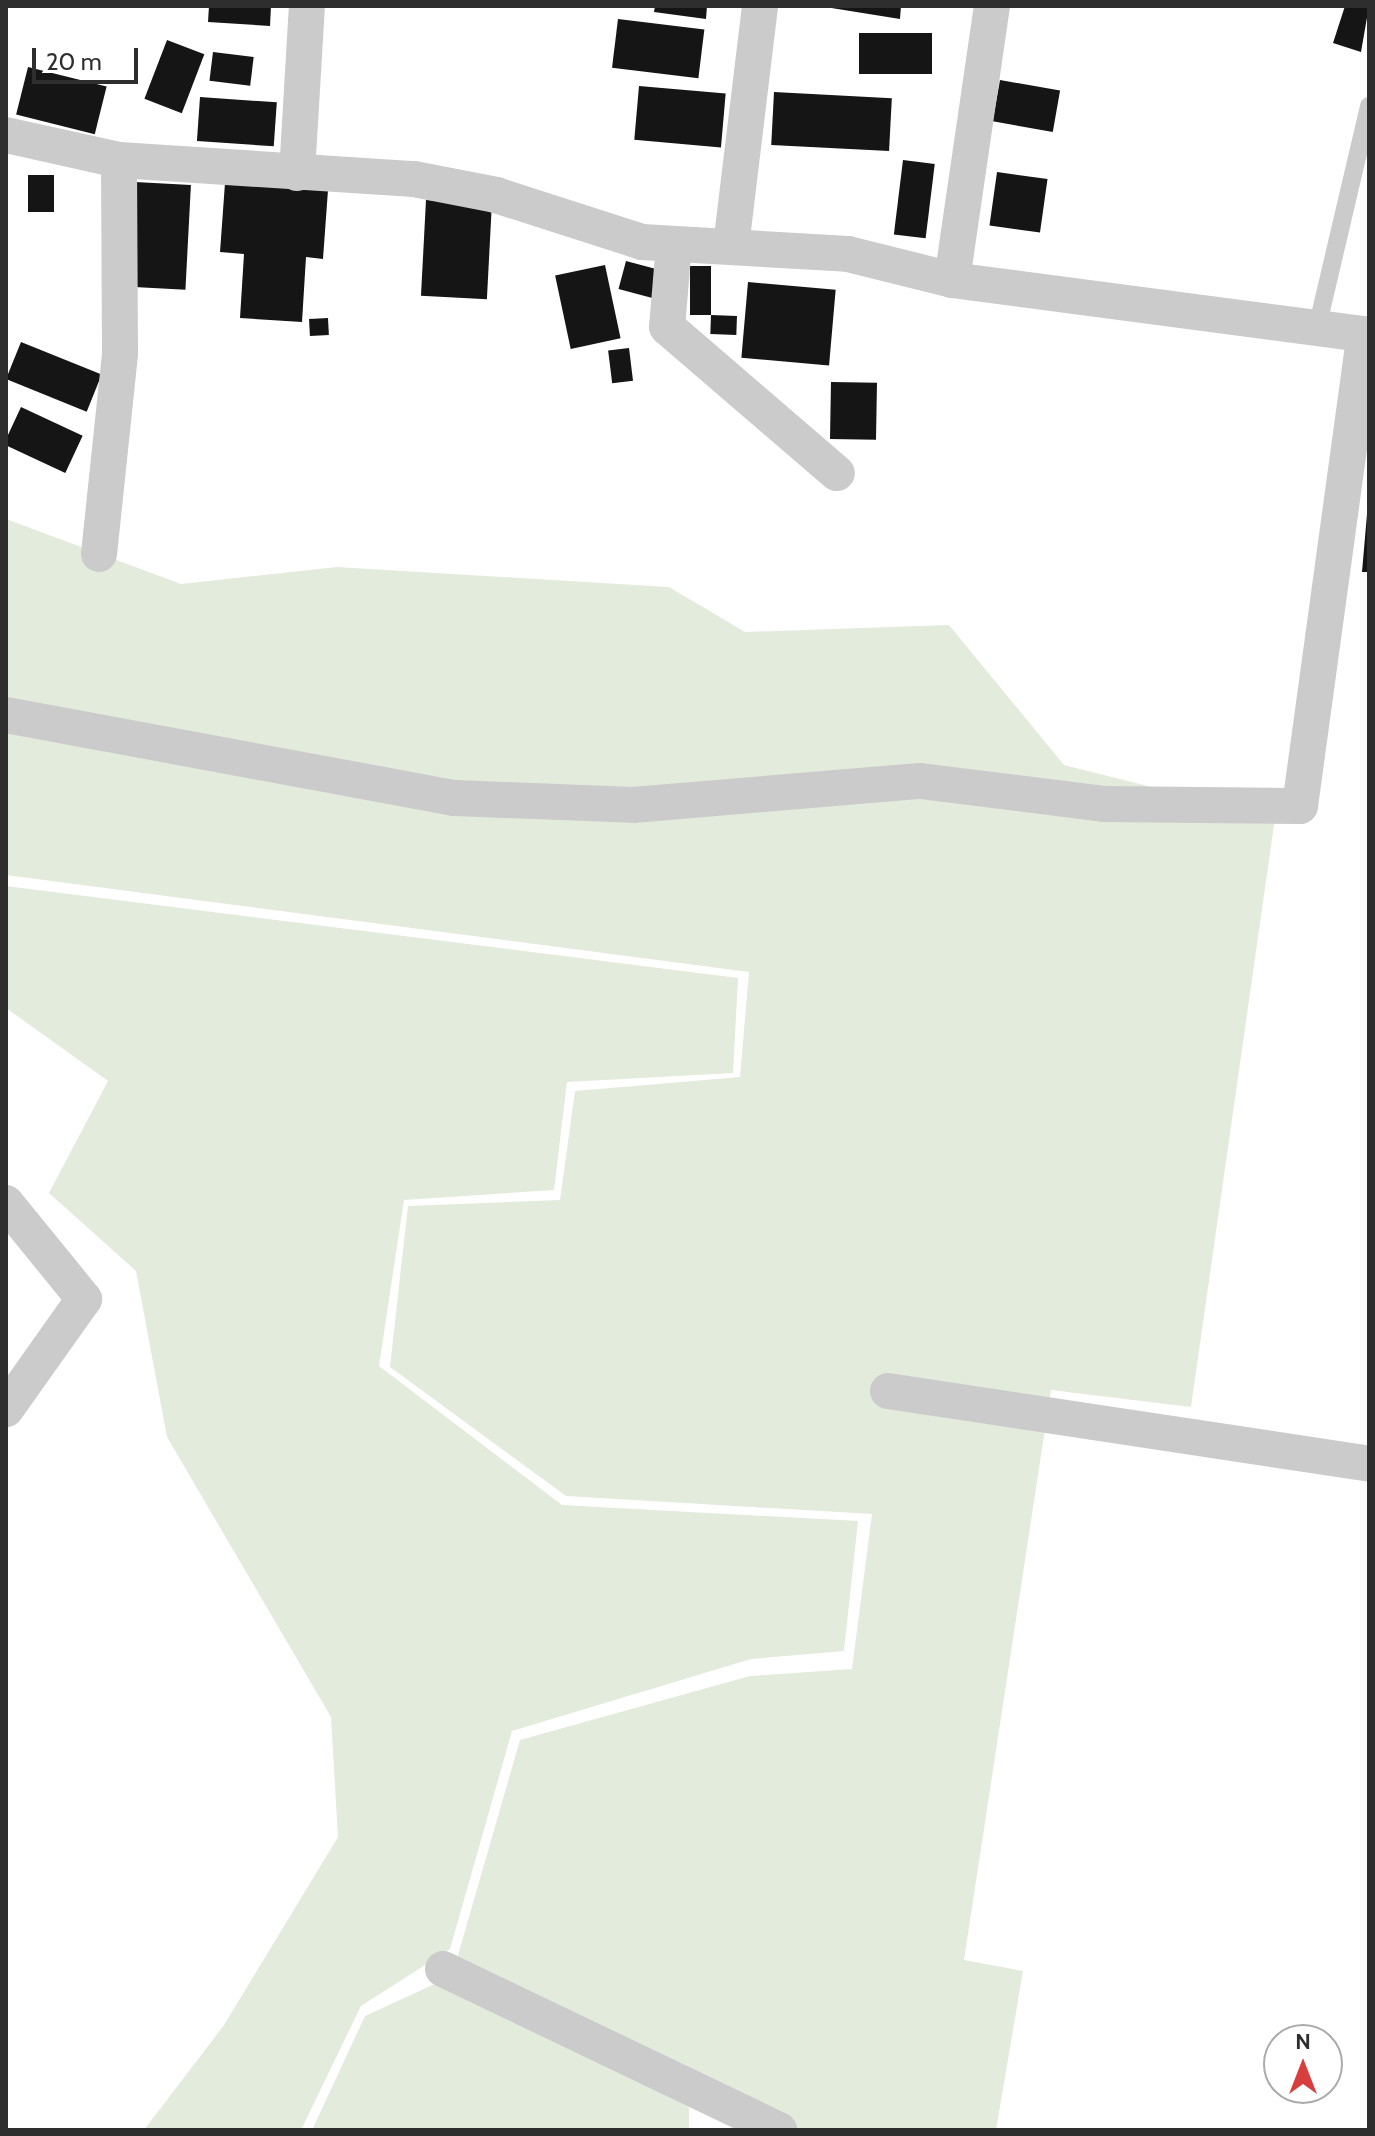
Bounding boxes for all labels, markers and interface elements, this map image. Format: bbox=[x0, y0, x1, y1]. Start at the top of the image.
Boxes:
scale bar bbox=[36, 32, 142, 82]
text: 20 m bbox=[46, 47, 102, 76]
north arrow bbox=[1263, 2024, 1343, 2104]
text: N bbox=[1295, 2028, 1311, 2055]

